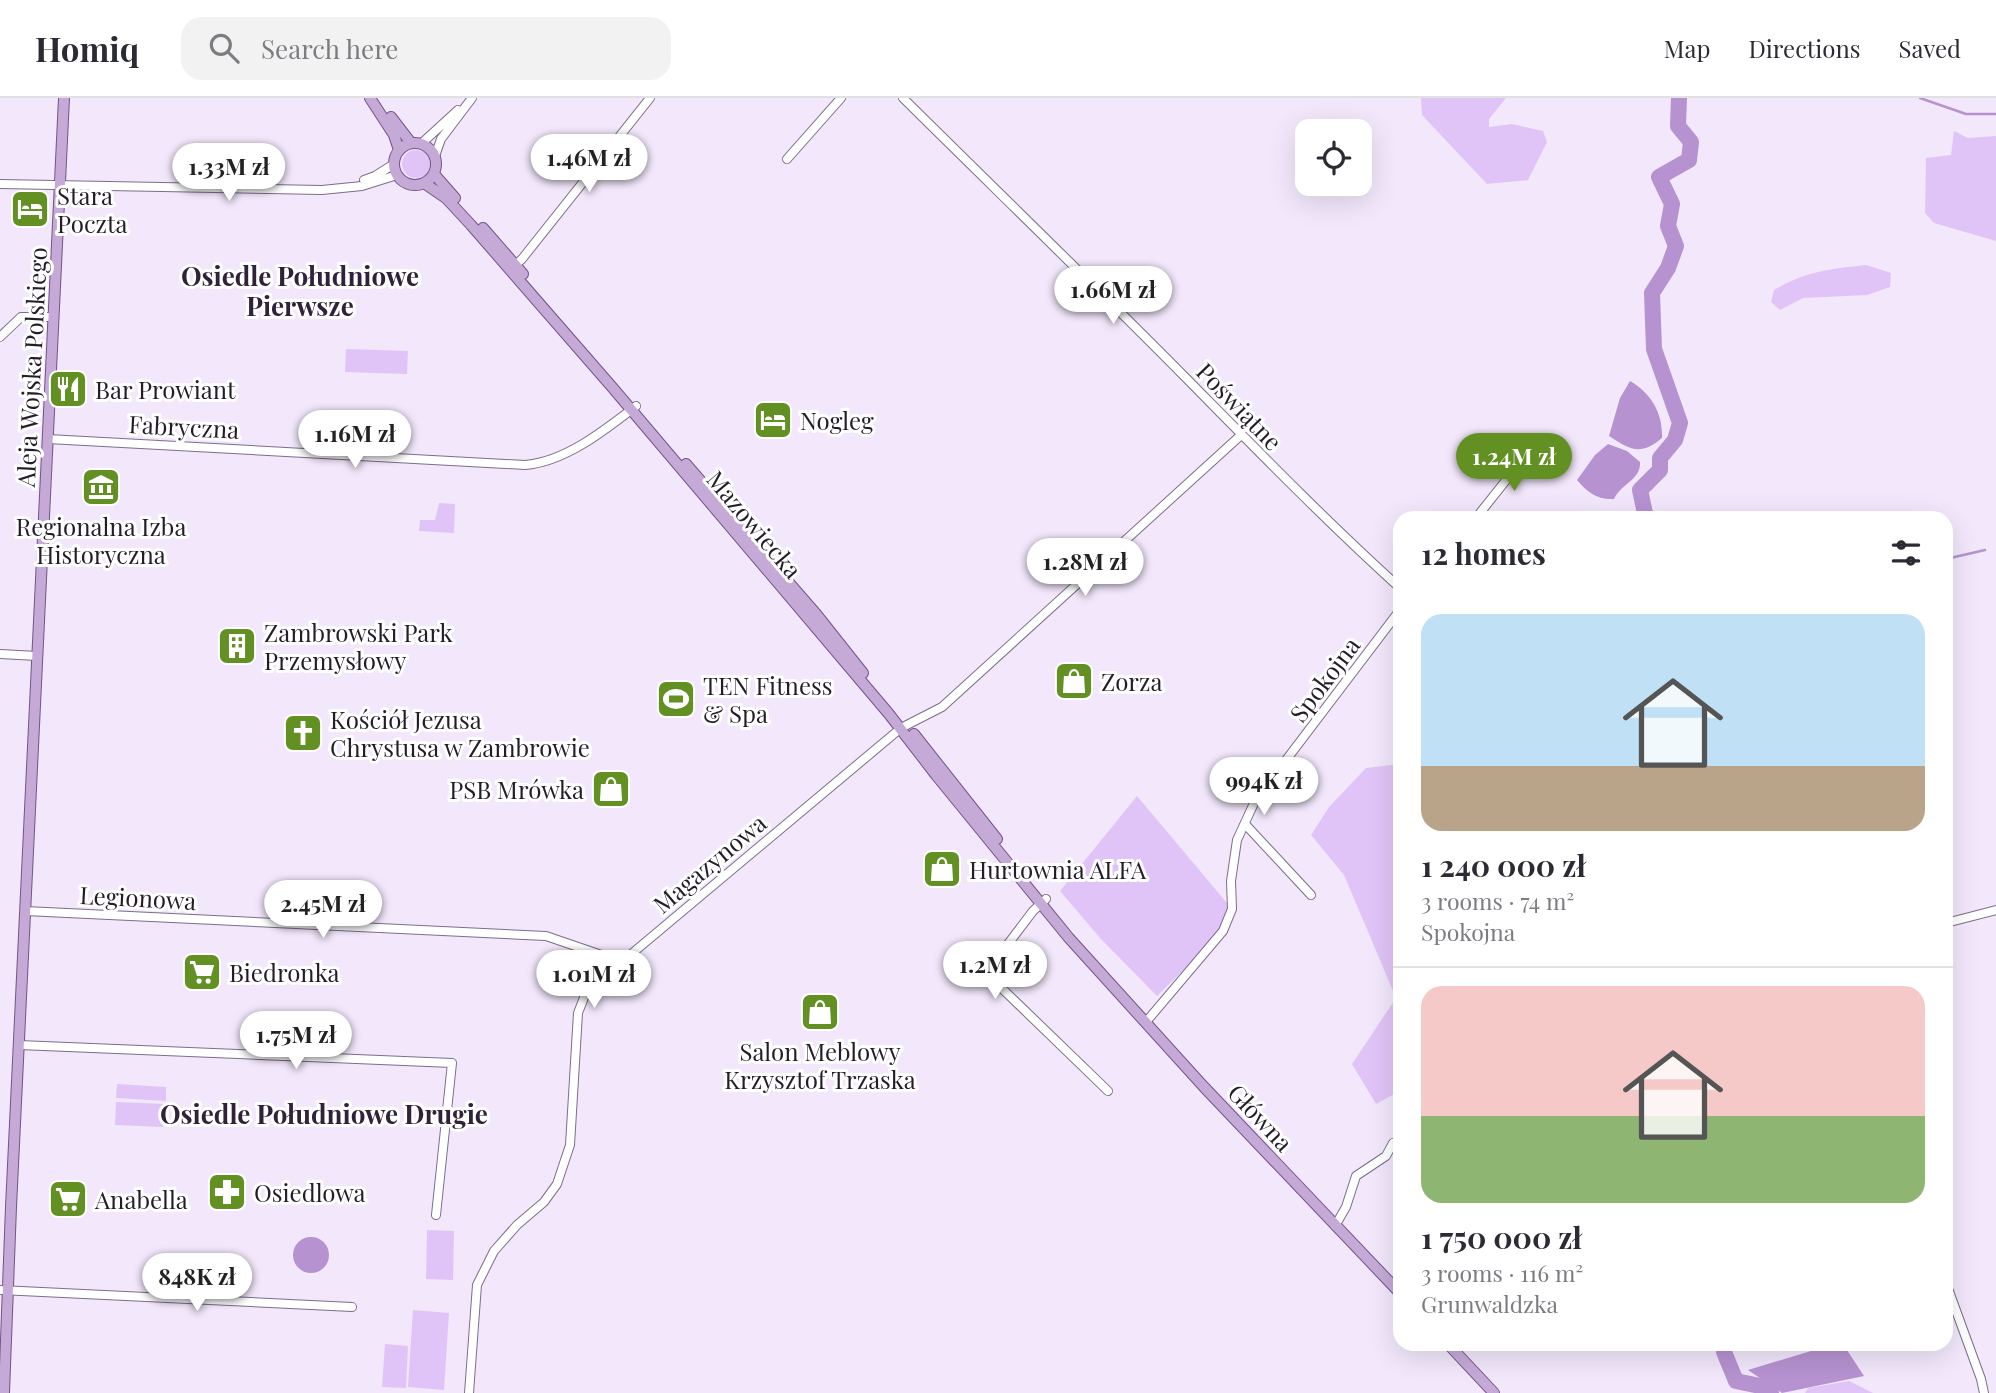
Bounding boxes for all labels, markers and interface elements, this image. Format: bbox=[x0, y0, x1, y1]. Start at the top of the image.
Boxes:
search box bbox=[181, 17, 671, 80]
text: Homiq bbox=[35, 26, 139, 70]
icon: search bbox=[205, 29, 243, 67]
text: Search here bbox=[261, 31, 398, 66]
text: Map bbox=[1664, 32, 1710, 64]
text: Directions bbox=[1748, 32, 1861, 64]
text: Saved bbox=[1899, 32, 1961, 64]
map controls bbox=[1295, 119, 1372, 196]
button: locate bbox=[1295, 119, 1372, 196]
pin: 1.46M zł bbox=[517, 134, 661, 194]
text: 1.46M zł bbox=[547, 141, 631, 172]
pin: 1.33M zł bbox=[157, 144, 301, 203]
text: 1.33M zł bbox=[188, 150, 270, 181]
place label: Stara Poczta bbox=[57, 179, 128, 239]
hotel icon: Stara Poczta bbox=[9, 188, 51, 230]
street label: Aleja Wojska Polskiego bbox=[9, 246, 53, 489]
district label: Osiedle Południowe Pierwsze bbox=[181, 258, 419, 323]
pin: 1.66M zł bbox=[1041, 266, 1185, 326]
text: 1.66M zł bbox=[1070, 273, 1156, 304]
street label: Poświątne bbox=[1190, 355, 1290, 457]
restaurant icon: Bar Prowiant bbox=[47, 368, 89, 410]
place label: Bar Prowiant bbox=[95, 373, 236, 405]
hotel icon: Nogleg bbox=[752, 399, 794, 441]
place label: Nogleg bbox=[800, 404, 874, 436]
street label: Fabryczna bbox=[128, 407, 240, 445]
pin: 1.16M zł bbox=[283, 410, 427, 470]
text: 1.16M zł bbox=[314, 417, 396, 448]
pin: 1.24M zł bbox=[1442, 434, 1586, 493]
text: 1.24M zł bbox=[1472, 440, 1556, 471]
street label: Mazowiecka bbox=[701, 463, 810, 585]
museum icon: Regionalna Izba Historyczna bbox=[80, 466, 122, 508]
place label: Regionalna Izba Historyczna bbox=[16, 510, 186, 570]
text: 12 homes bbox=[1421, 533, 1546, 573]
icon: filters bbox=[1887, 534, 1925, 572]
pin: 1.28M zł bbox=[1013, 538, 1157, 598]
text: 1.28M zł bbox=[1043, 545, 1127, 576]
place label: Zambrowski Park Przemysłowy bbox=[264, 616, 453, 676]
building icon: Zambrowski Park Przemysłowy bbox=[216, 625, 258, 667]
street label: Spokojna bbox=[1282, 630, 1366, 728]
shop icon: Zorza bbox=[1053, 660, 1095, 702]
icon: home bbox=[1610, 660, 1736, 786]
place label: Zorza bbox=[1101, 665, 1162, 697]
place label: TEN Fitness & Spa bbox=[703, 669, 833, 729]
sports icon: TEN Fitness & Spa bbox=[655, 678, 697, 720]
place label: Kościół Jezusa Chrystusa w Zambrowie bbox=[330, 703, 590, 763]
church icon: Kościół Jezusa Chrystusa w Zambrowie bbox=[282, 712, 324, 754]
pin: 994K zł bbox=[1199, 758, 1329, 817]
text: 994K zł bbox=[1225, 764, 1303, 795]
shop icon: PSB Mrówka bbox=[590, 768, 632, 810]
place label: PSB Mrówka bbox=[449, 773, 584, 805]
street label: Magazynowa bbox=[646, 806, 772, 920]
text: 1 240 000 zł bbox=[1421, 845, 1586, 885]
shop icon: Hurtownia ALFA bbox=[921, 848, 963, 890]
place label: Hurtownia ALFA bbox=[969, 853, 1147, 885]
street label: Legionowa bbox=[79, 878, 197, 916]
pin: 2.45M zł bbox=[251, 880, 395, 940]
text: 3 rooms · 74 m² bbox=[1421, 885, 1574, 916]
text: 2.45M zł bbox=[280, 887, 366, 918]
text: Spokojna bbox=[1421, 916, 1515, 947]
pin: 1.2M zł bbox=[930, 942, 1060, 1001]
text: 1.2M zł bbox=[959, 948, 1031, 979]
pin: 1.01M zł bbox=[522, 950, 666, 1010]
supermarket icon: Biedronka bbox=[181, 951, 223, 993]
place label: Biedronka bbox=[229, 956, 340, 988]
text: 1.01M zł bbox=[552, 957, 636, 988]
shop icon: Salon Meblowy Krzysztof Trzaska bbox=[799, 991, 841, 1033]
pin: 1.75M zł bbox=[224, 1012, 368, 1071]
text: 1.75M zł bbox=[256, 1018, 336, 1049]
icon: home bbox=[1610, 1032, 1736, 1158]
place label: Salon Meblowy Krzysztof Trzaska bbox=[724, 1035, 916, 1095]
street label: Główna bbox=[1222, 1076, 1300, 1158]
district label: Osiedle Południowe Drugie bbox=[160, 1096, 488, 1131]
pharmacy icon: Osiedlowa bbox=[206, 1171, 248, 1213]
place label: Osiedlowa bbox=[254, 1176, 366, 1208]
supermarket icon: Anabella bbox=[47, 1178, 89, 1220]
place label: Anabella bbox=[94, 1183, 188, 1215]
text: 1 750 000 zł bbox=[1421, 1217, 1582, 1257]
pin: 848K zł bbox=[132, 1254, 262, 1313]
text: 3 rooms · 116 m² bbox=[1421, 1257, 1583, 1288]
text: 848K zł bbox=[158, 1260, 236, 1291]
text: Grunwaldzka bbox=[1421, 1288, 1558, 1319]

